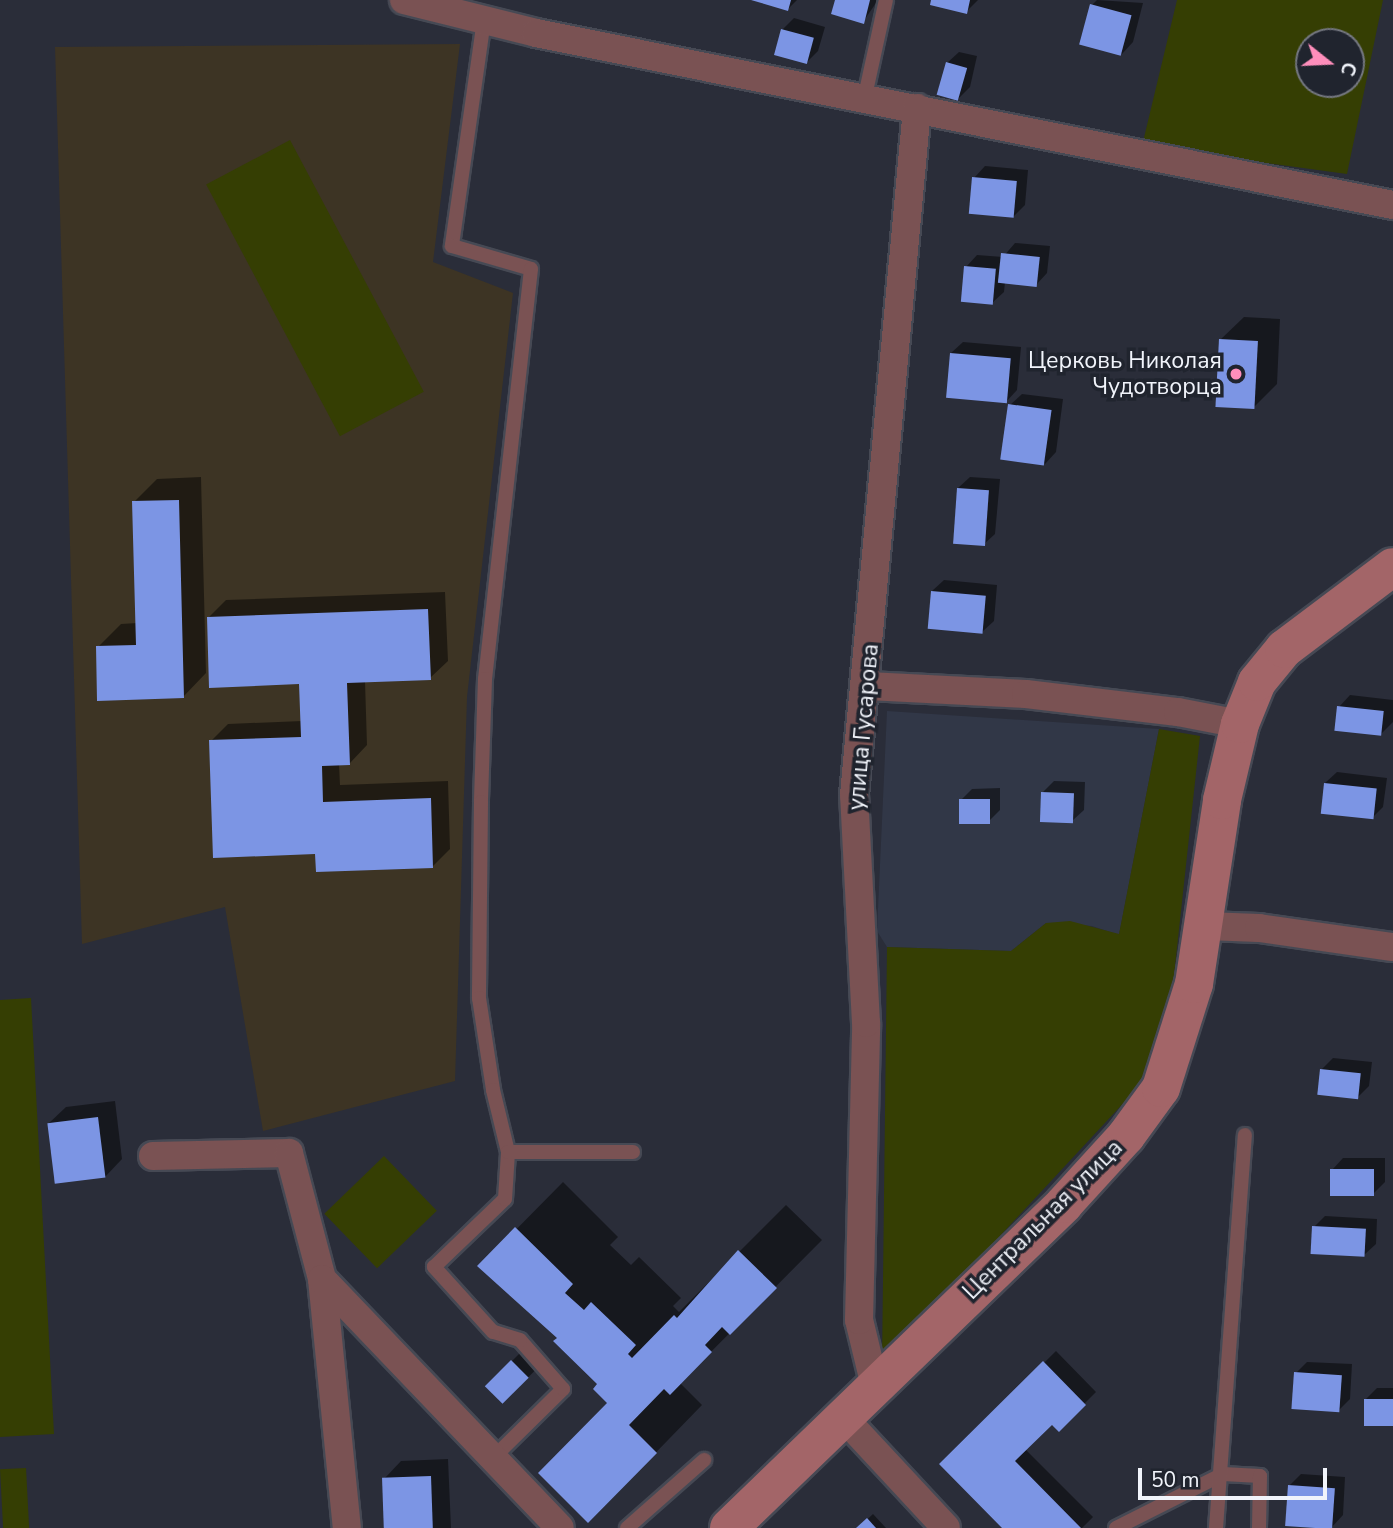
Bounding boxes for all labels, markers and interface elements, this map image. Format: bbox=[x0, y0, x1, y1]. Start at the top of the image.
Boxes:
north arrow bbox=[1295, 28, 1365, 98]
text: С bbox=[1334, 59, 1362, 79]
place label: Церковь Николая Чудотворца bbox=[1028, 347, 1222, 401]
marker: Церковь Николая Чудотворца bbox=[1228, 366, 1244, 382]
street label: улица Гусарова bbox=[843, 642, 885, 812]
street label: Центральная улица bbox=[957, 1134, 1129, 1306]
scale bar bbox=[1141, 1454, 1330, 1498]
text: 50 m bbox=[1151, 1466, 1200, 1494]

